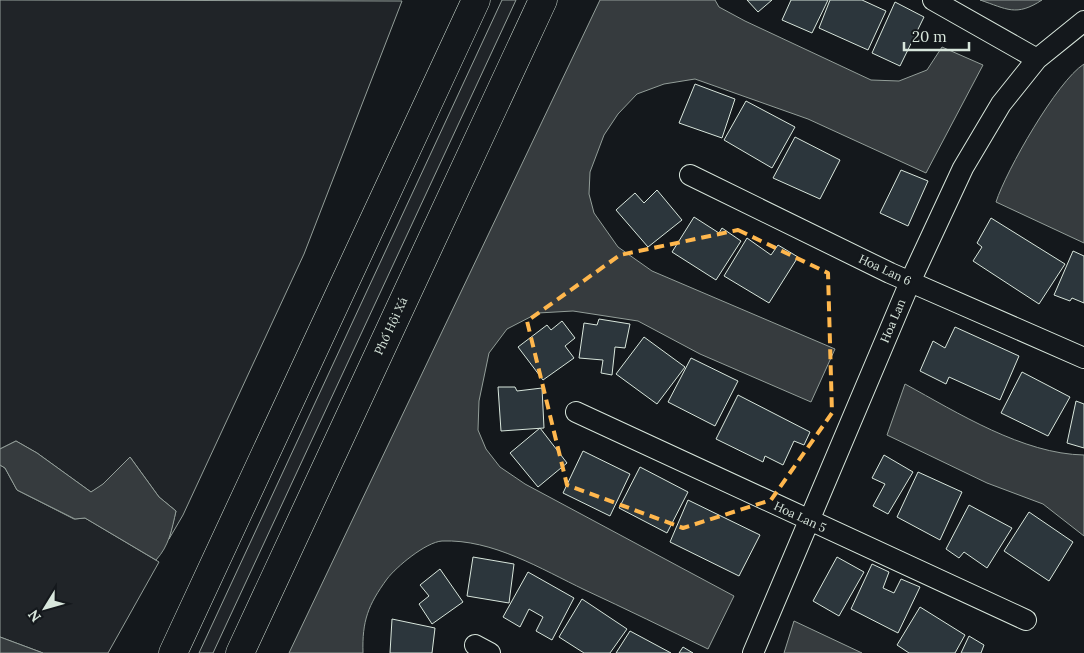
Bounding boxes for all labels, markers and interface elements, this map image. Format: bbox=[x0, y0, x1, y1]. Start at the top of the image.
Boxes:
scale bar bbox=[904, 20, 969, 52]
text: 20 m bbox=[912, 27, 947, 46]
street label: Hoa Lan 6 bbox=[857, 251, 914, 288]
street label: Phố Hội Xá bbox=[371, 295, 410, 357]
street label: Hoa Lan bbox=[877, 297, 908, 345]
street label: Hoa Lan 5 bbox=[772, 498, 829, 535]
north arrow bbox=[20, 583, 70, 633]
text: N bbox=[24, 606, 45, 626]

